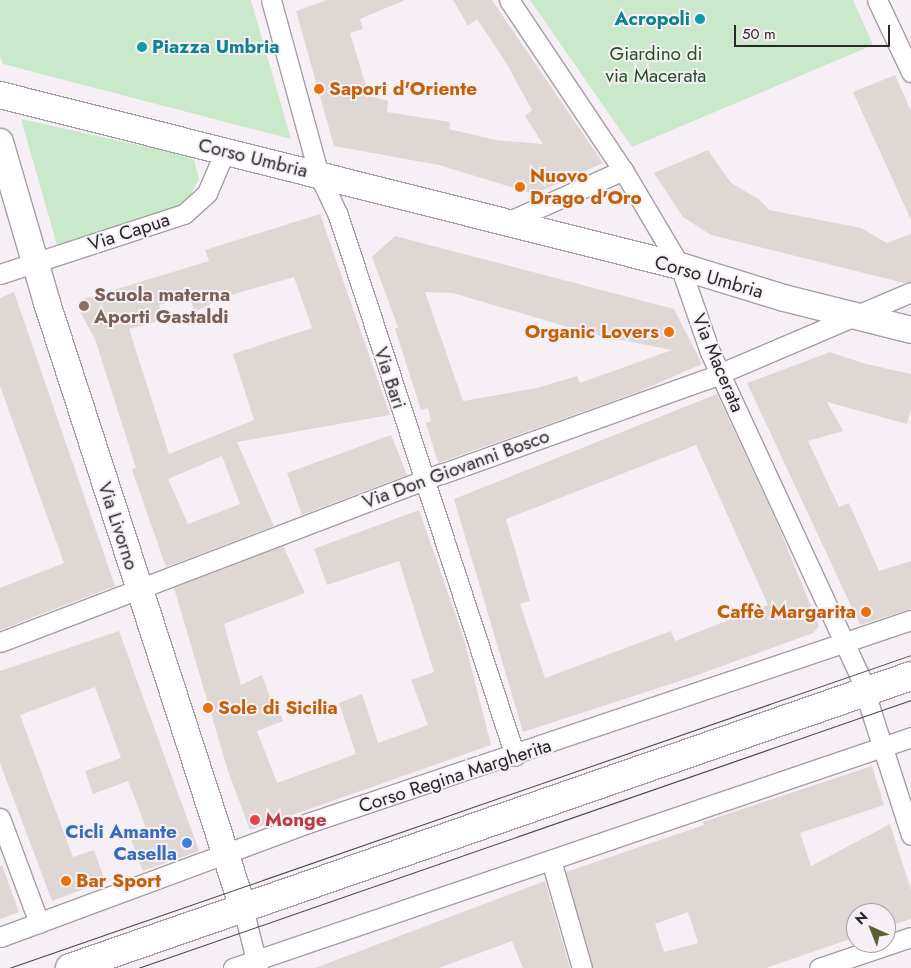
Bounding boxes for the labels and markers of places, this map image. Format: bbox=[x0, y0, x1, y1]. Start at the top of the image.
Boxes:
place label: Acropoli bbox=[615, 8, 690, 30]
marker: Acropoli bbox=[694, 13, 706, 25]
place label: Piazza Umbria bbox=[152, 36, 280, 58]
marker: Piazza Umbria bbox=[136, 41, 148, 53]
place label: Sapori d'Oriente bbox=[329, 78, 477, 100]
marker: Sapori d'Oriente bbox=[313, 83, 325, 95]
place label: Nuovo Drago d'Oro bbox=[530, 165, 642, 209]
marker: Nuovo Drago d'Oro bbox=[514, 181, 526, 193]
place label: Scuola materna Aporti Gastaldi bbox=[94, 284, 230, 328]
marker: Scuola materna Aporti Gastaldi bbox=[78, 300, 90, 312]
place label: Organic Lovers bbox=[525, 321, 659, 343]
marker: Organic Lovers bbox=[663, 326, 675, 338]
place label: Caffè Margarita bbox=[717, 601, 856, 623]
marker: Caffè Margarita bbox=[860, 606, 872, 618]
place label: Sole di Sicilia bbox=[218, 697, 338, 719]
marker: Sole di Sicilia bbox=[202, 702, 214, 714]
place label: Monge bbox=[265, 809, 327, 831]
marker: Monge bbox=[249, 814, 261, 826]
place label: Cicli Amante Casella bbox=[65, 821, 177, 865]
marker: Cicli Amante Casella bbox=[181, 837, 193, 849]
place label: Bar Sport bbox=[76, 870, 161, 892]
marker: Bar Sport bbox=[60, 875, 72, 887]

